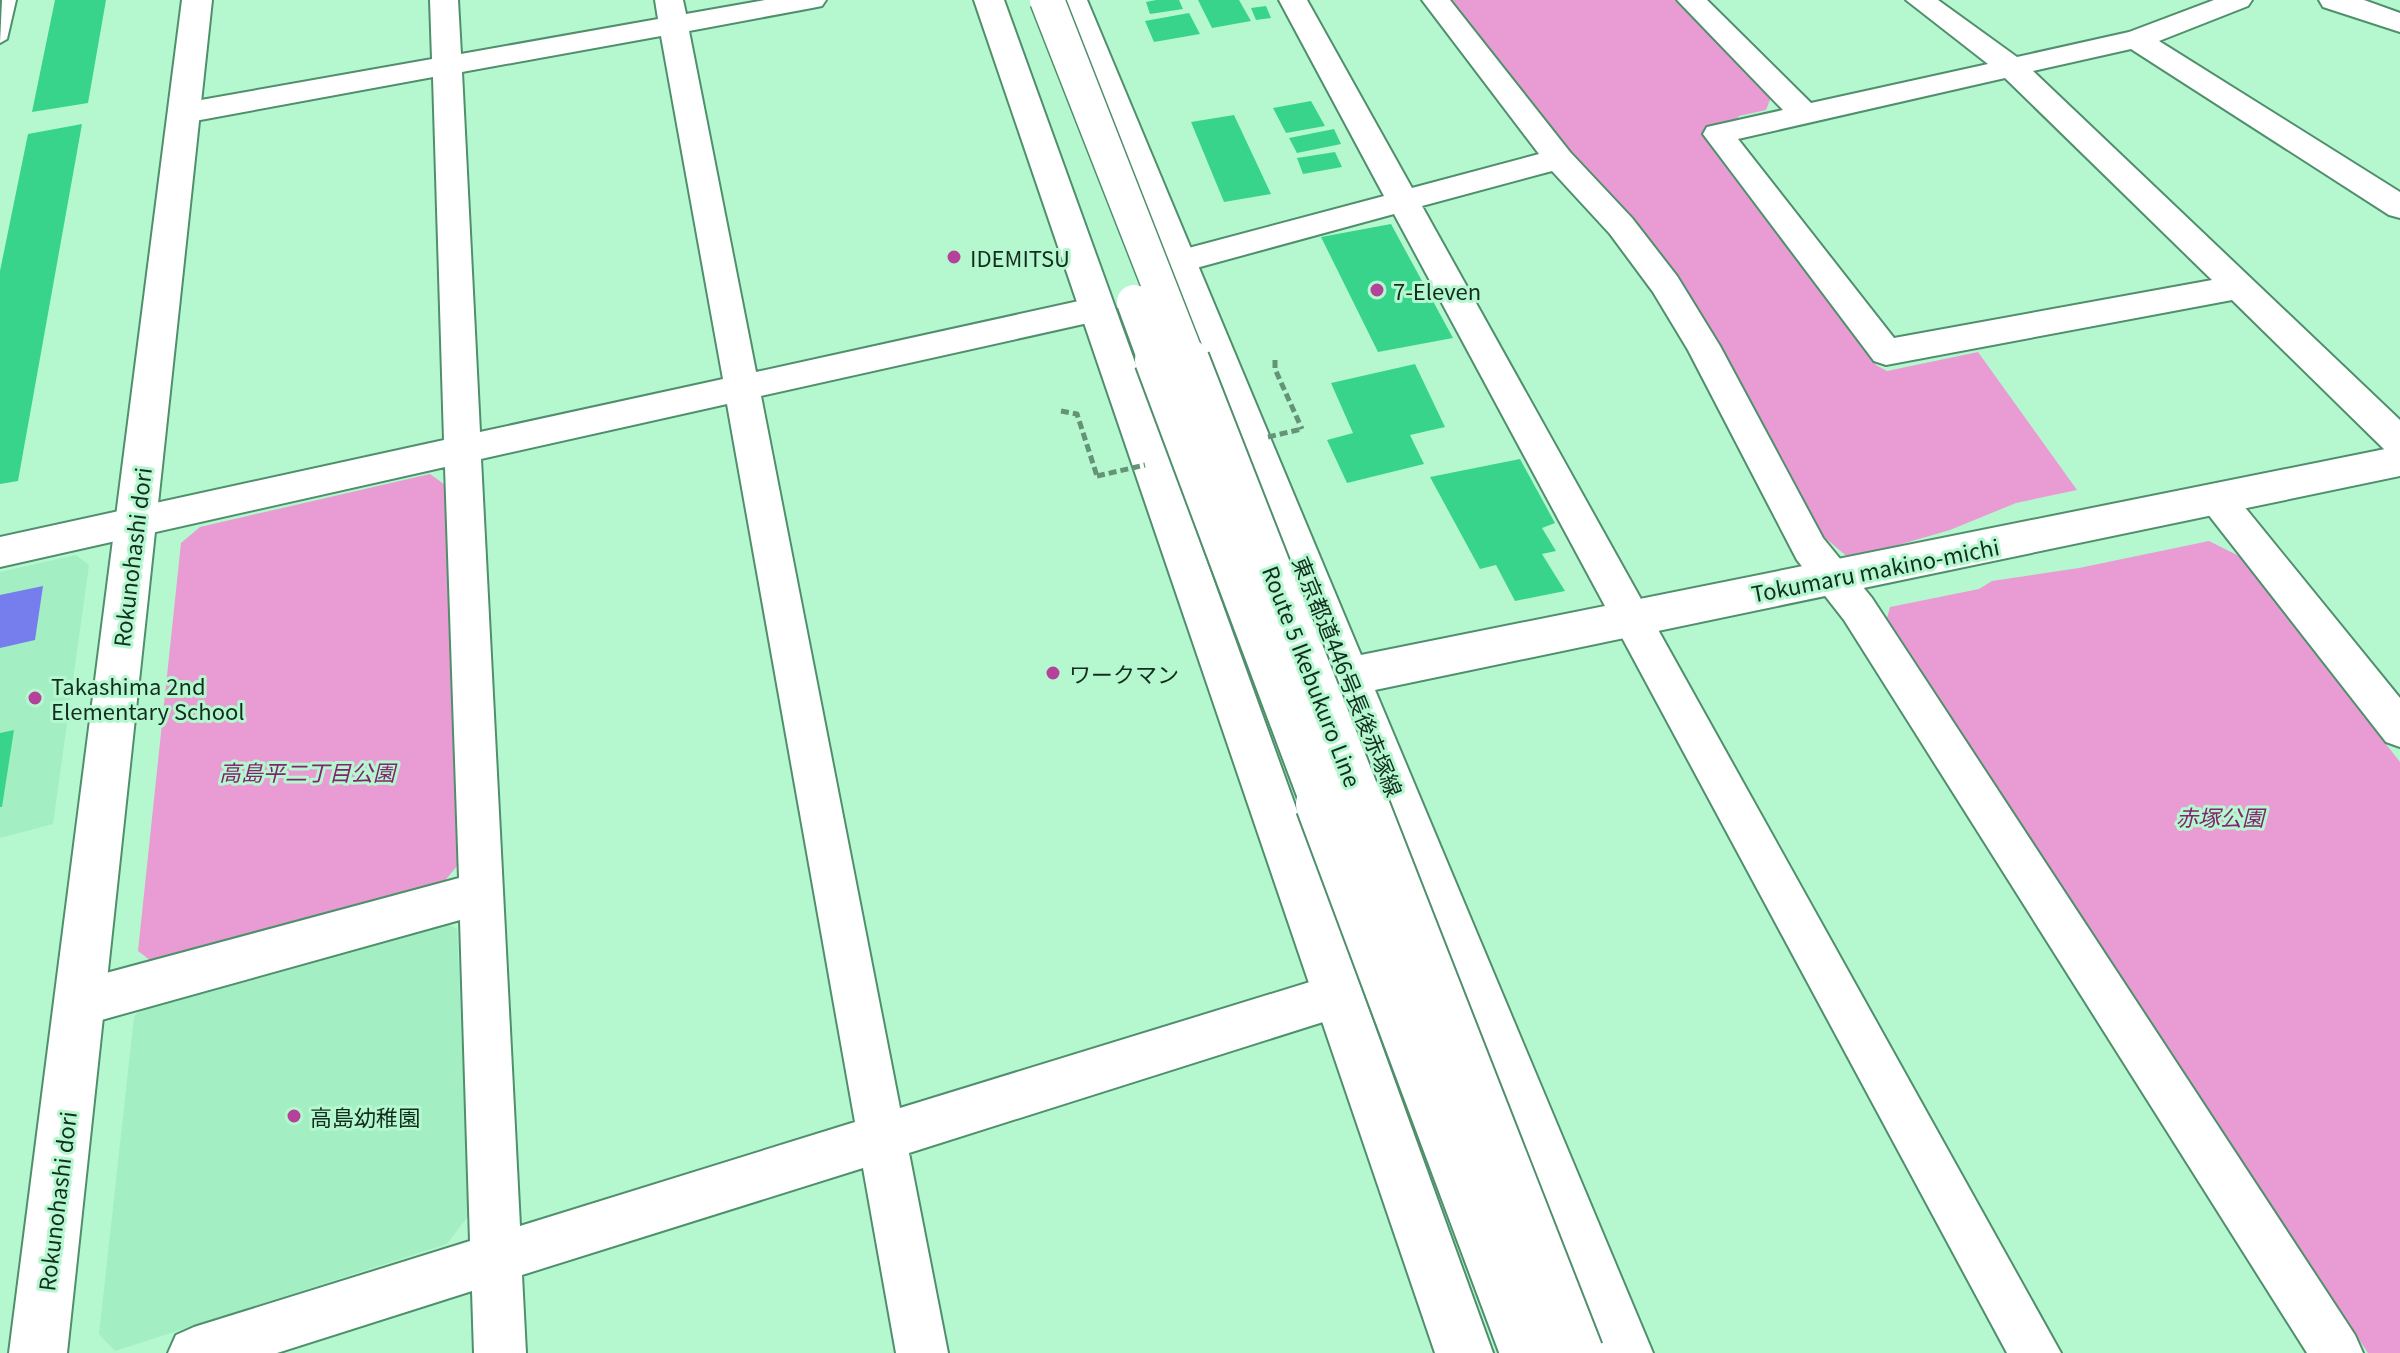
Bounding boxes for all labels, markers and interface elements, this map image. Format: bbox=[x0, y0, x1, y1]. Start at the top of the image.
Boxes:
place label: IDEMITSU bbox=[970, 241, 1070, 273]
marker: IDEMITSU bbox=[945, 248, 963, 266]
place label: 7-Eleven bbox=[1393, 274, 1481, 306]
marker: 7-Eleven bbox=[1368, 281, 1386, 299]
street label: Rokunohashi dori bbox=[104, 465, 158, 649]
street label: Tokumaru makino-michi bbox=[1748, 529, 2002, 609]
street label: 東京都道446号長後赤塚線 bbox=[1286, 551, 1412, 801]
street label: Route 5 Ikebukuro Line bbox=[1256, 561, 1370, 791]
place label: ワークマン bbox=[1069, 657, 1179, 689]
marker: ワークマン bbox=[1044, 664, 1062, 682]
place label: Takashima 2nd Elementary School bbox=[51, 669, 245, 726]
marker: Takashima 2nd Elementary School bbox=[26, 689, 44, 707]
park label: 高島平二丁目公園 bbox=[219, 755, 398, 787]
park label: 赤塚公園 bbox=[2176, 800, 2267, 832]
place label: 高島幼稚園 bbox=[310, 1100, 420, 1132]
marker: 高島幼稚園 bbox=[285, 1107, 303, 1125]
street label: Rokunohashi dori bbox=[29, 1109, 83, 1293]

